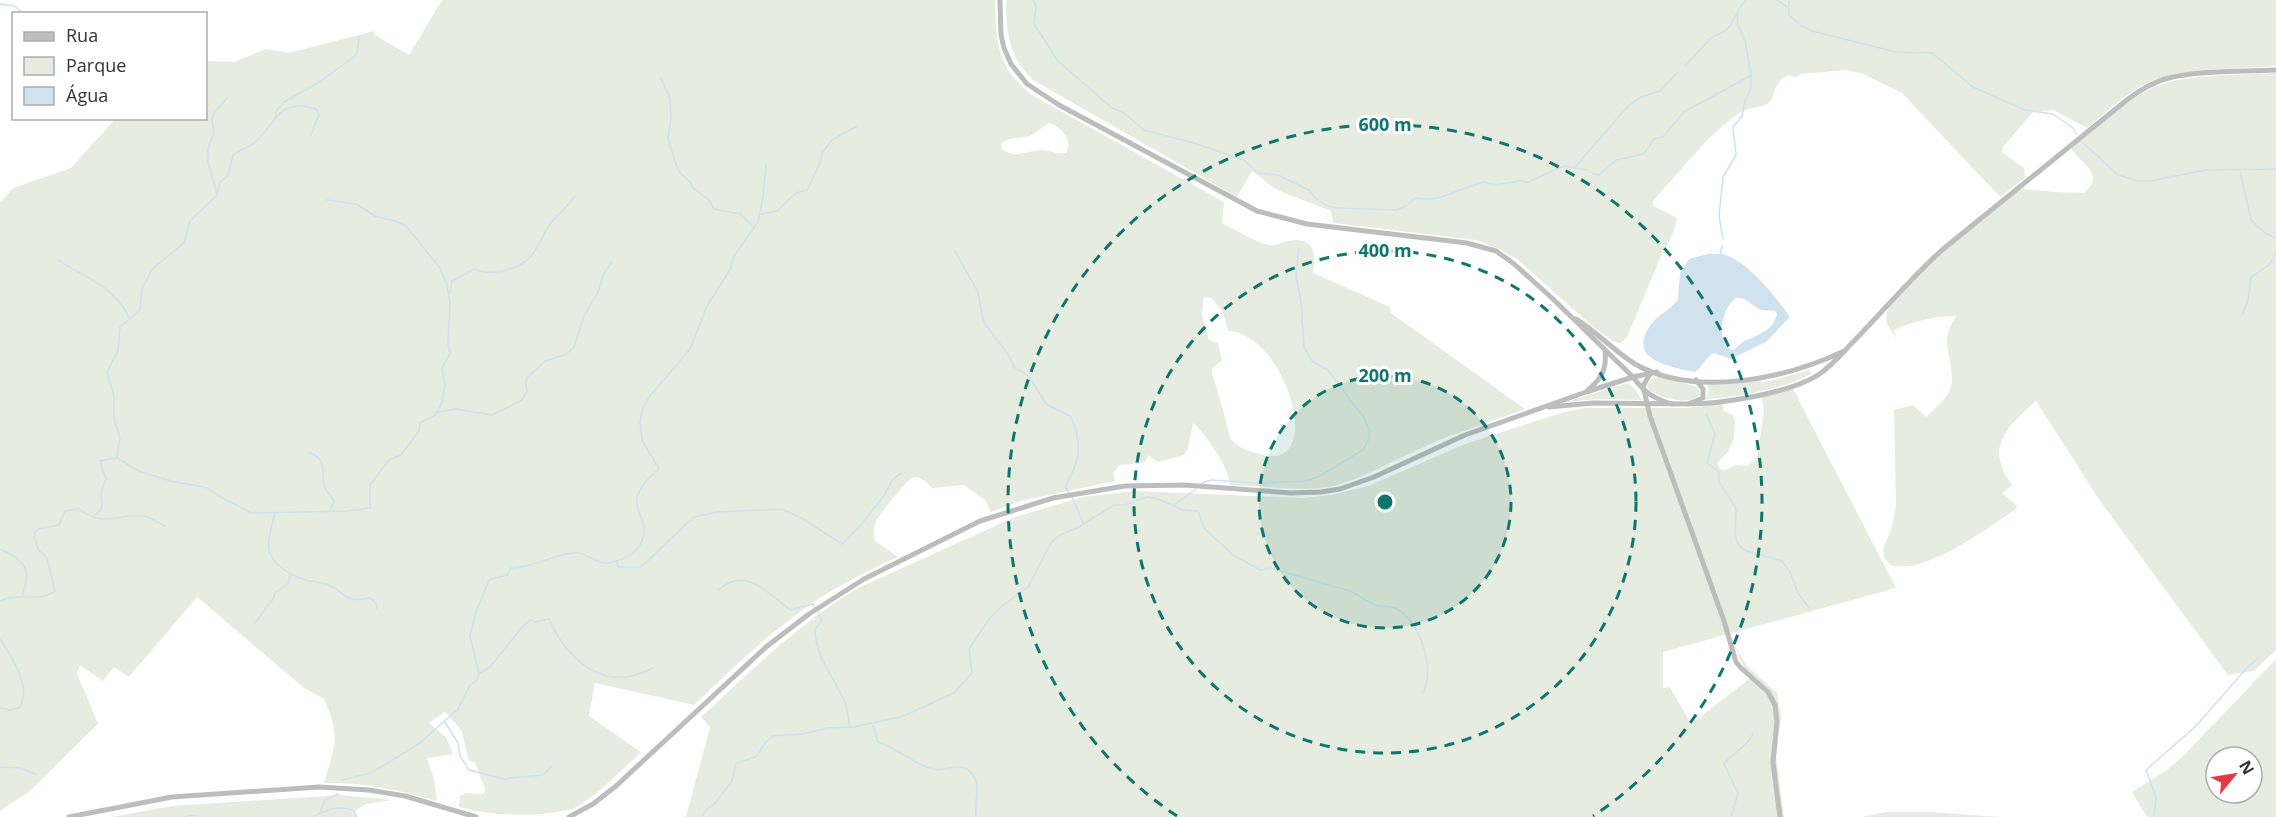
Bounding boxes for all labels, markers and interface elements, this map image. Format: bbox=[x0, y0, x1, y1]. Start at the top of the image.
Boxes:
legend bbox=[12, 12, 207, 120]
text: Rua bbox=[66, 23, 98, 47]
text: Parque bbox=[66, 53, 126, 77]
text: Água bbox=[66, 83, 108, 107]
text: 600 m bbox=[1358, 112, 1412, 136]
text: 400 m bbox=[1358, 238, 1412, 262]
text: 200 m bbox=[1358, 363, 1412, 387]
centre of rings bbox=[1375, 492, 1395, 512]
north arrow bbox=[2204, 745, 2264, 805]
text: N bbox=[2234, 756, 2260, 779]

